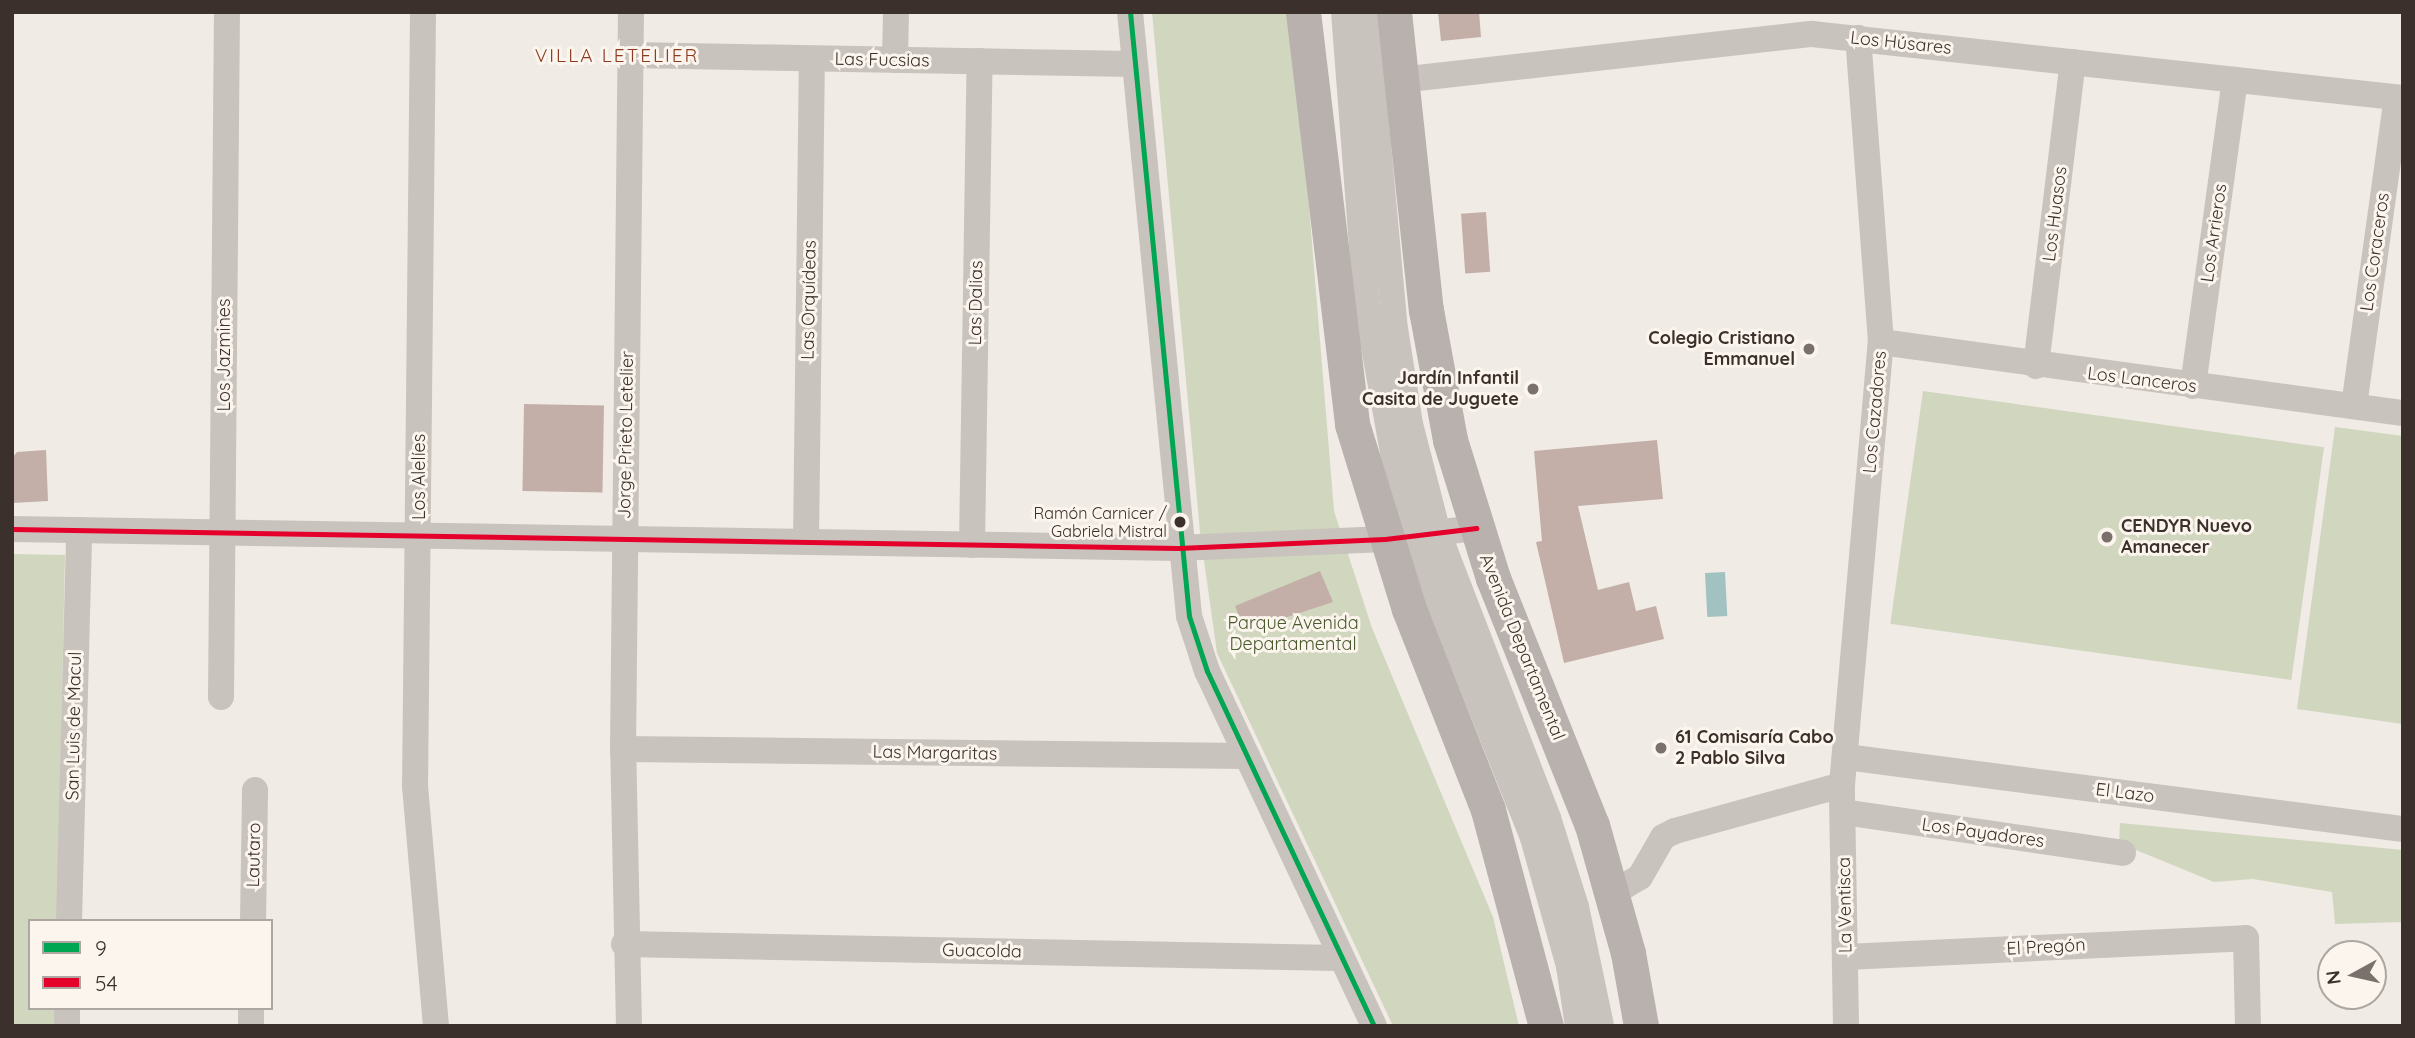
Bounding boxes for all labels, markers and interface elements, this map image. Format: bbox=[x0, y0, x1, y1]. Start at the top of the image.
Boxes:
street label: Los Húsares bbox=[1849, 27, 1953, 59]
district label: VILLA LETELIER bbox=[536, 45, 698, 67]
street label: Las Fucsias bbox=[834, 48, 930, 72]
street label: Los Huasos bbox=[2038, 165, 2072, 263]
street label: Los Arrieros bbox=[2196, 182, 2232, 284]
street label: Los Coraceros bbox=[2356, 191, 2394, 313]
street label: Las Orquídeas bbox=[797, 240, 821, 360]
street label: Las Dalias bbox=[964, 260, 988, 346]
street label: Los Jazmines bbox=[213, 299, 235, 411]
place label: Colegio Cristiano Emmanuel bbox=[1648, 328, 1795, 370]
marker: Colegio Cristiano Emmanuel bbox=[1801, 341, 1817, 357]
street label: Los Cazadores bbox=[1859, 350, 1891, 474]
street label: Jorge Prieto Letelier bbox=[614, 351, 638, 519]
street label: Los Lanceros bbox=[2086, 363, 2198, 397]
place label: Jardín Infantil Casita de Juguete bbox=[1362, 368, 1519, 410]
marker: Jardín Infantil Casita de Juguete bbox=[1525, 381, 1541, 397]
street label: Los Alelíes bbox=[408, 434, 430, 520]
place label: Ramón Carnicer / Gabriela Mistral bbox=[1033, 503, 1167, 541]
marker: Ramón Carnicer / Gabriela Mistral bbox=[1173, 515, 1187, 529]
place label: CENDYR Nuevo Amanecer bbox=[2121, 516, 2252, 558]
marker: CENDYR Nuevo Amanecer bbox=[2099, 529, 2115, 545]
street label: Avenida Departamental bbox=[1475, 551, 1569, 743]
park label: Parque Avenida Departamental bbox=[1227, 613, 1359, 656]
street label: San Luis de Macul bbox=[62, 651, 86, 801]
place label: 61 Comisaría Cabo 2 Pablo Silva bbox=[1675, 727, 1834, 770]
marker: 61 Comisaría Cabo 2 Pablo Silva bbox=[1653, 740, 1669, 756]
street label: Las Margaritas bbox=[873, 741, 997, 765]
street label: El Lazo bbox=[2094, 779, 2156, 807]
street label: Los Payadores bbox=[1920, 814, 2046, 852]
street label: Lautaro bbox=[243, 822, 265, 888]
street label: La Ventisca bbox=[1833, 857, 1857, 953]
legend bbox=[28, 919, 273, 1010]
street label: El Pregón bbox=[2006, 934, 2086, 960]
text: 9 bbox=[95, 935, 107, 961]
street label: Guacolda bbox=[942, 940, 1022, 962]
north arrow bbox=[2317, 940, 2387, 1010]
text: N bbox=[2320, 969, 2346, 986]
text: 54 bbox=[95, 970, 118, 996]

